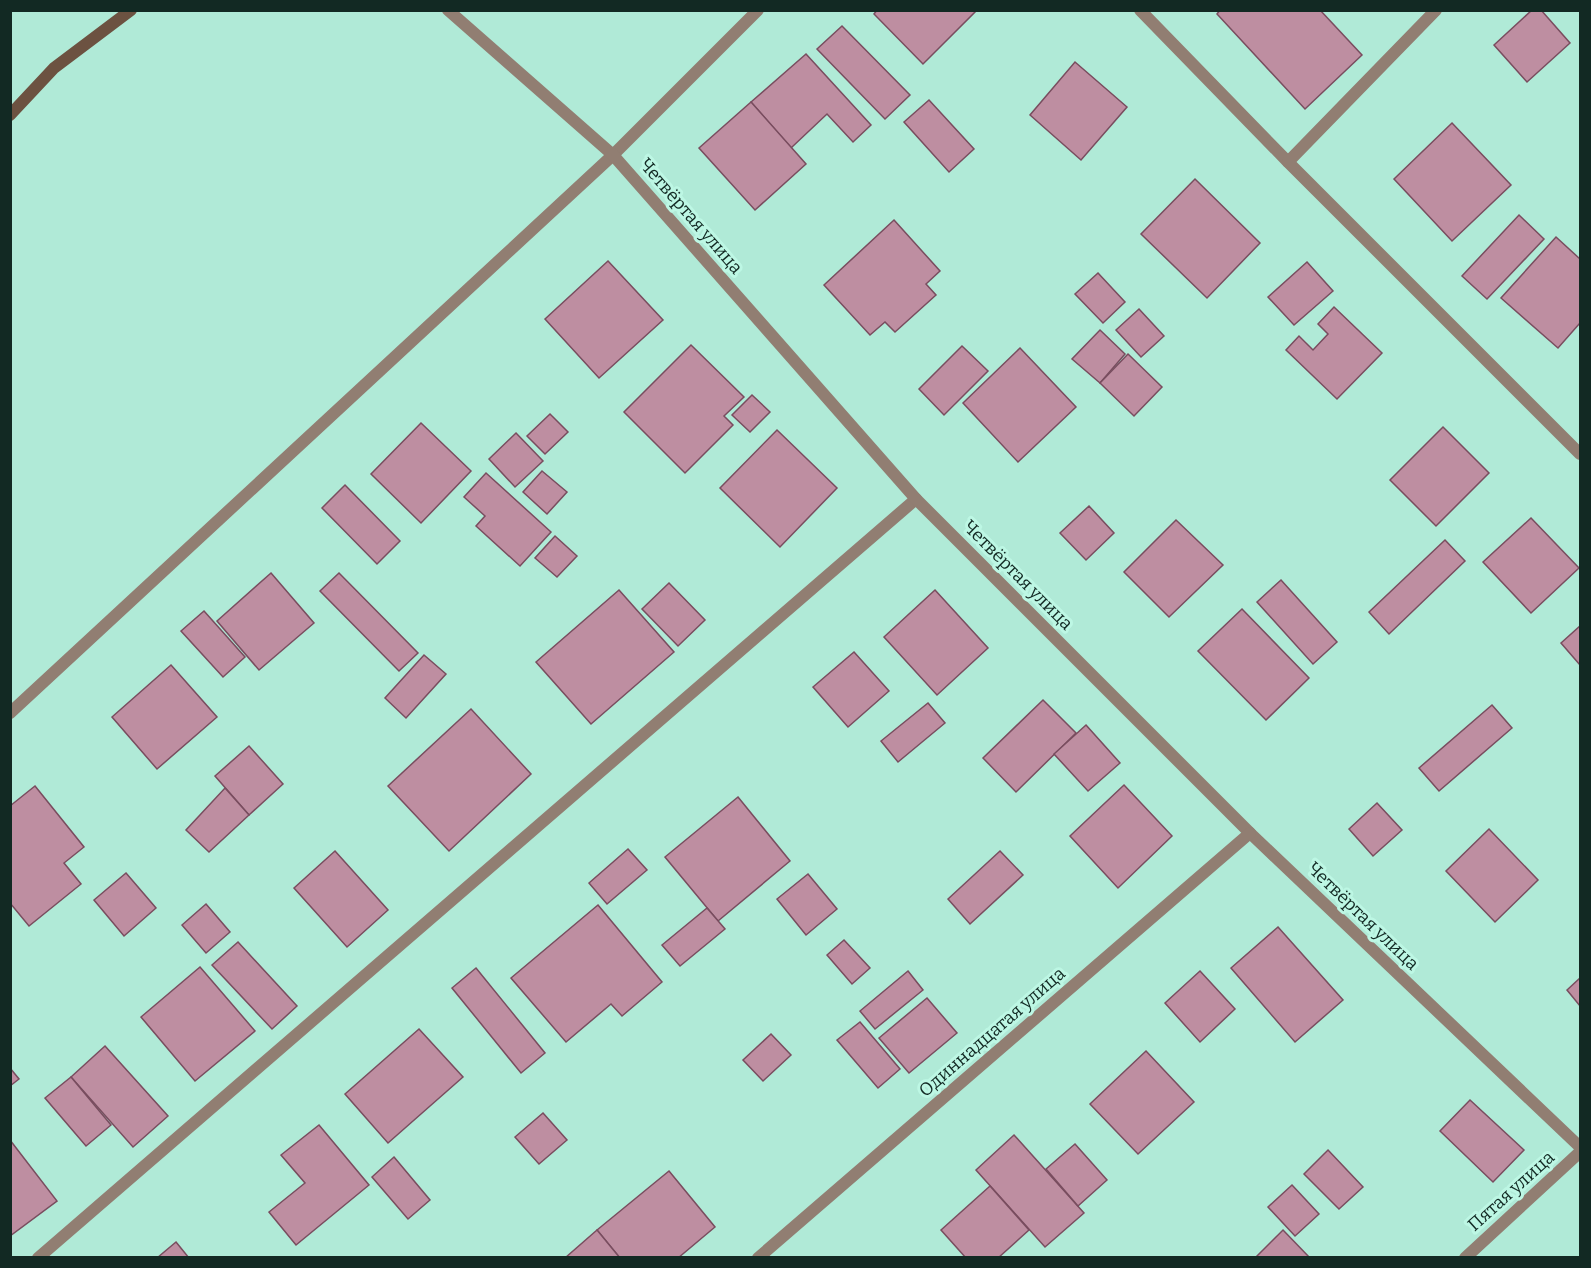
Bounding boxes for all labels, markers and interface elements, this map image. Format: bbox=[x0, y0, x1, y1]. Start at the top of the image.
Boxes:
street label: Четвёртая улица bbox=[635, 154, 747, 279]
street label: Четвёртая улица bbox=[958, 515, 1078, 635]
street label: Четвёртая улица bbox=[1303, 857, 1423, 975]
street label: Одиннадцатая улица bbox=[914, 962, 1070, 1102]
street label: Пятая улица bbox=[1463, 1146, 1559, 1236]

